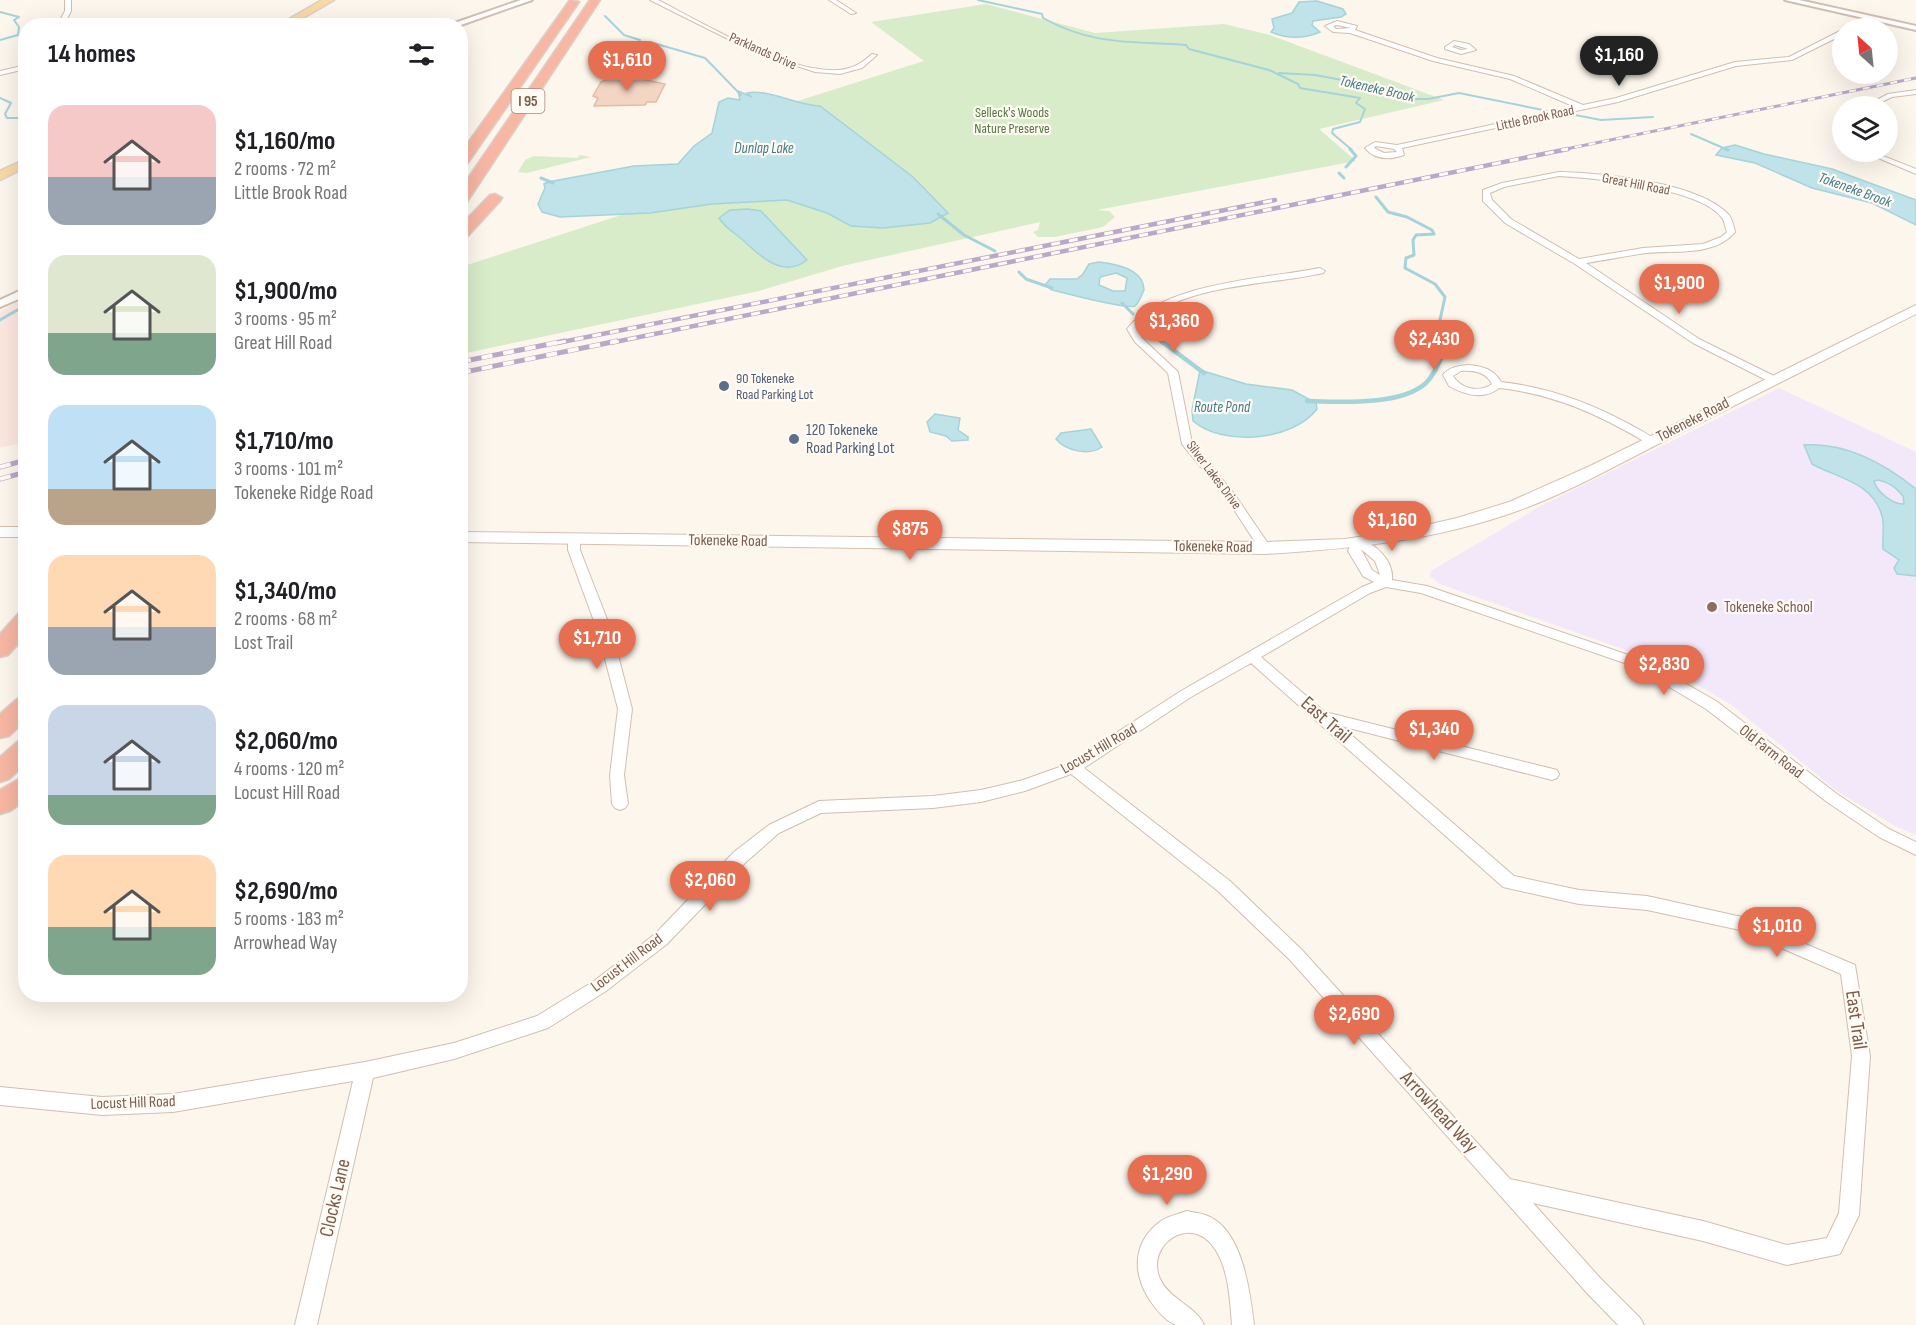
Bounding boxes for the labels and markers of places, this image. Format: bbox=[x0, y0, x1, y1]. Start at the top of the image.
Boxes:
pin: $1,160 bbox=[1570, 36, 1668, 87]
pin: $1,610 bbox=[578, 41, 676, 92]
pin: $1,900 bbox=[1630, 264, 1728, 315]
pin: $1,360 bbox=[1125, 302, 1223, 353]
pin: $2,430 bbox=[1385, 320, 1483, 371]
place label: 90 Tokeneke Road Parking Lot bbox=[736, 370, 814, 403]
marker: 90 Tokeneke Road Parking Lot bbox=[717, 379, 731, 393]
place label: 120 Tokeneke Road Parking Lot bbox=[806, 421, 895, 458]
marker: 120 Tokeneke Road Parking Lot bbox=[787, 432, 801, 446]
pin: $1,160 bbox=[1343, 501, 1441, 552]
pin: $875 bbox=[874, 510, 946, 561]
place label: Tokeneke School bbox=[1724, 598, 1813, 617]
marker: Tokeneke School bbox=[1705, 600, 1719, 614]
pin: $1,710 bbox=[548, 619, 646, 670]
pin: $2,830 bbox=[1615, 645, 1713, 696]
pin: $1,340 bbox=[1385, 710, 1483, 761]
pin: $2,060 bbox=[661, 861, 759, 912]
pin: $1,010 bbox=[1728, 907, 1826, 958]
pin: $2,690 bbox=[1305, 995, 1403, 1046]
pin: $1,290 bbox=[1118, 1155, 1216, 1206]

